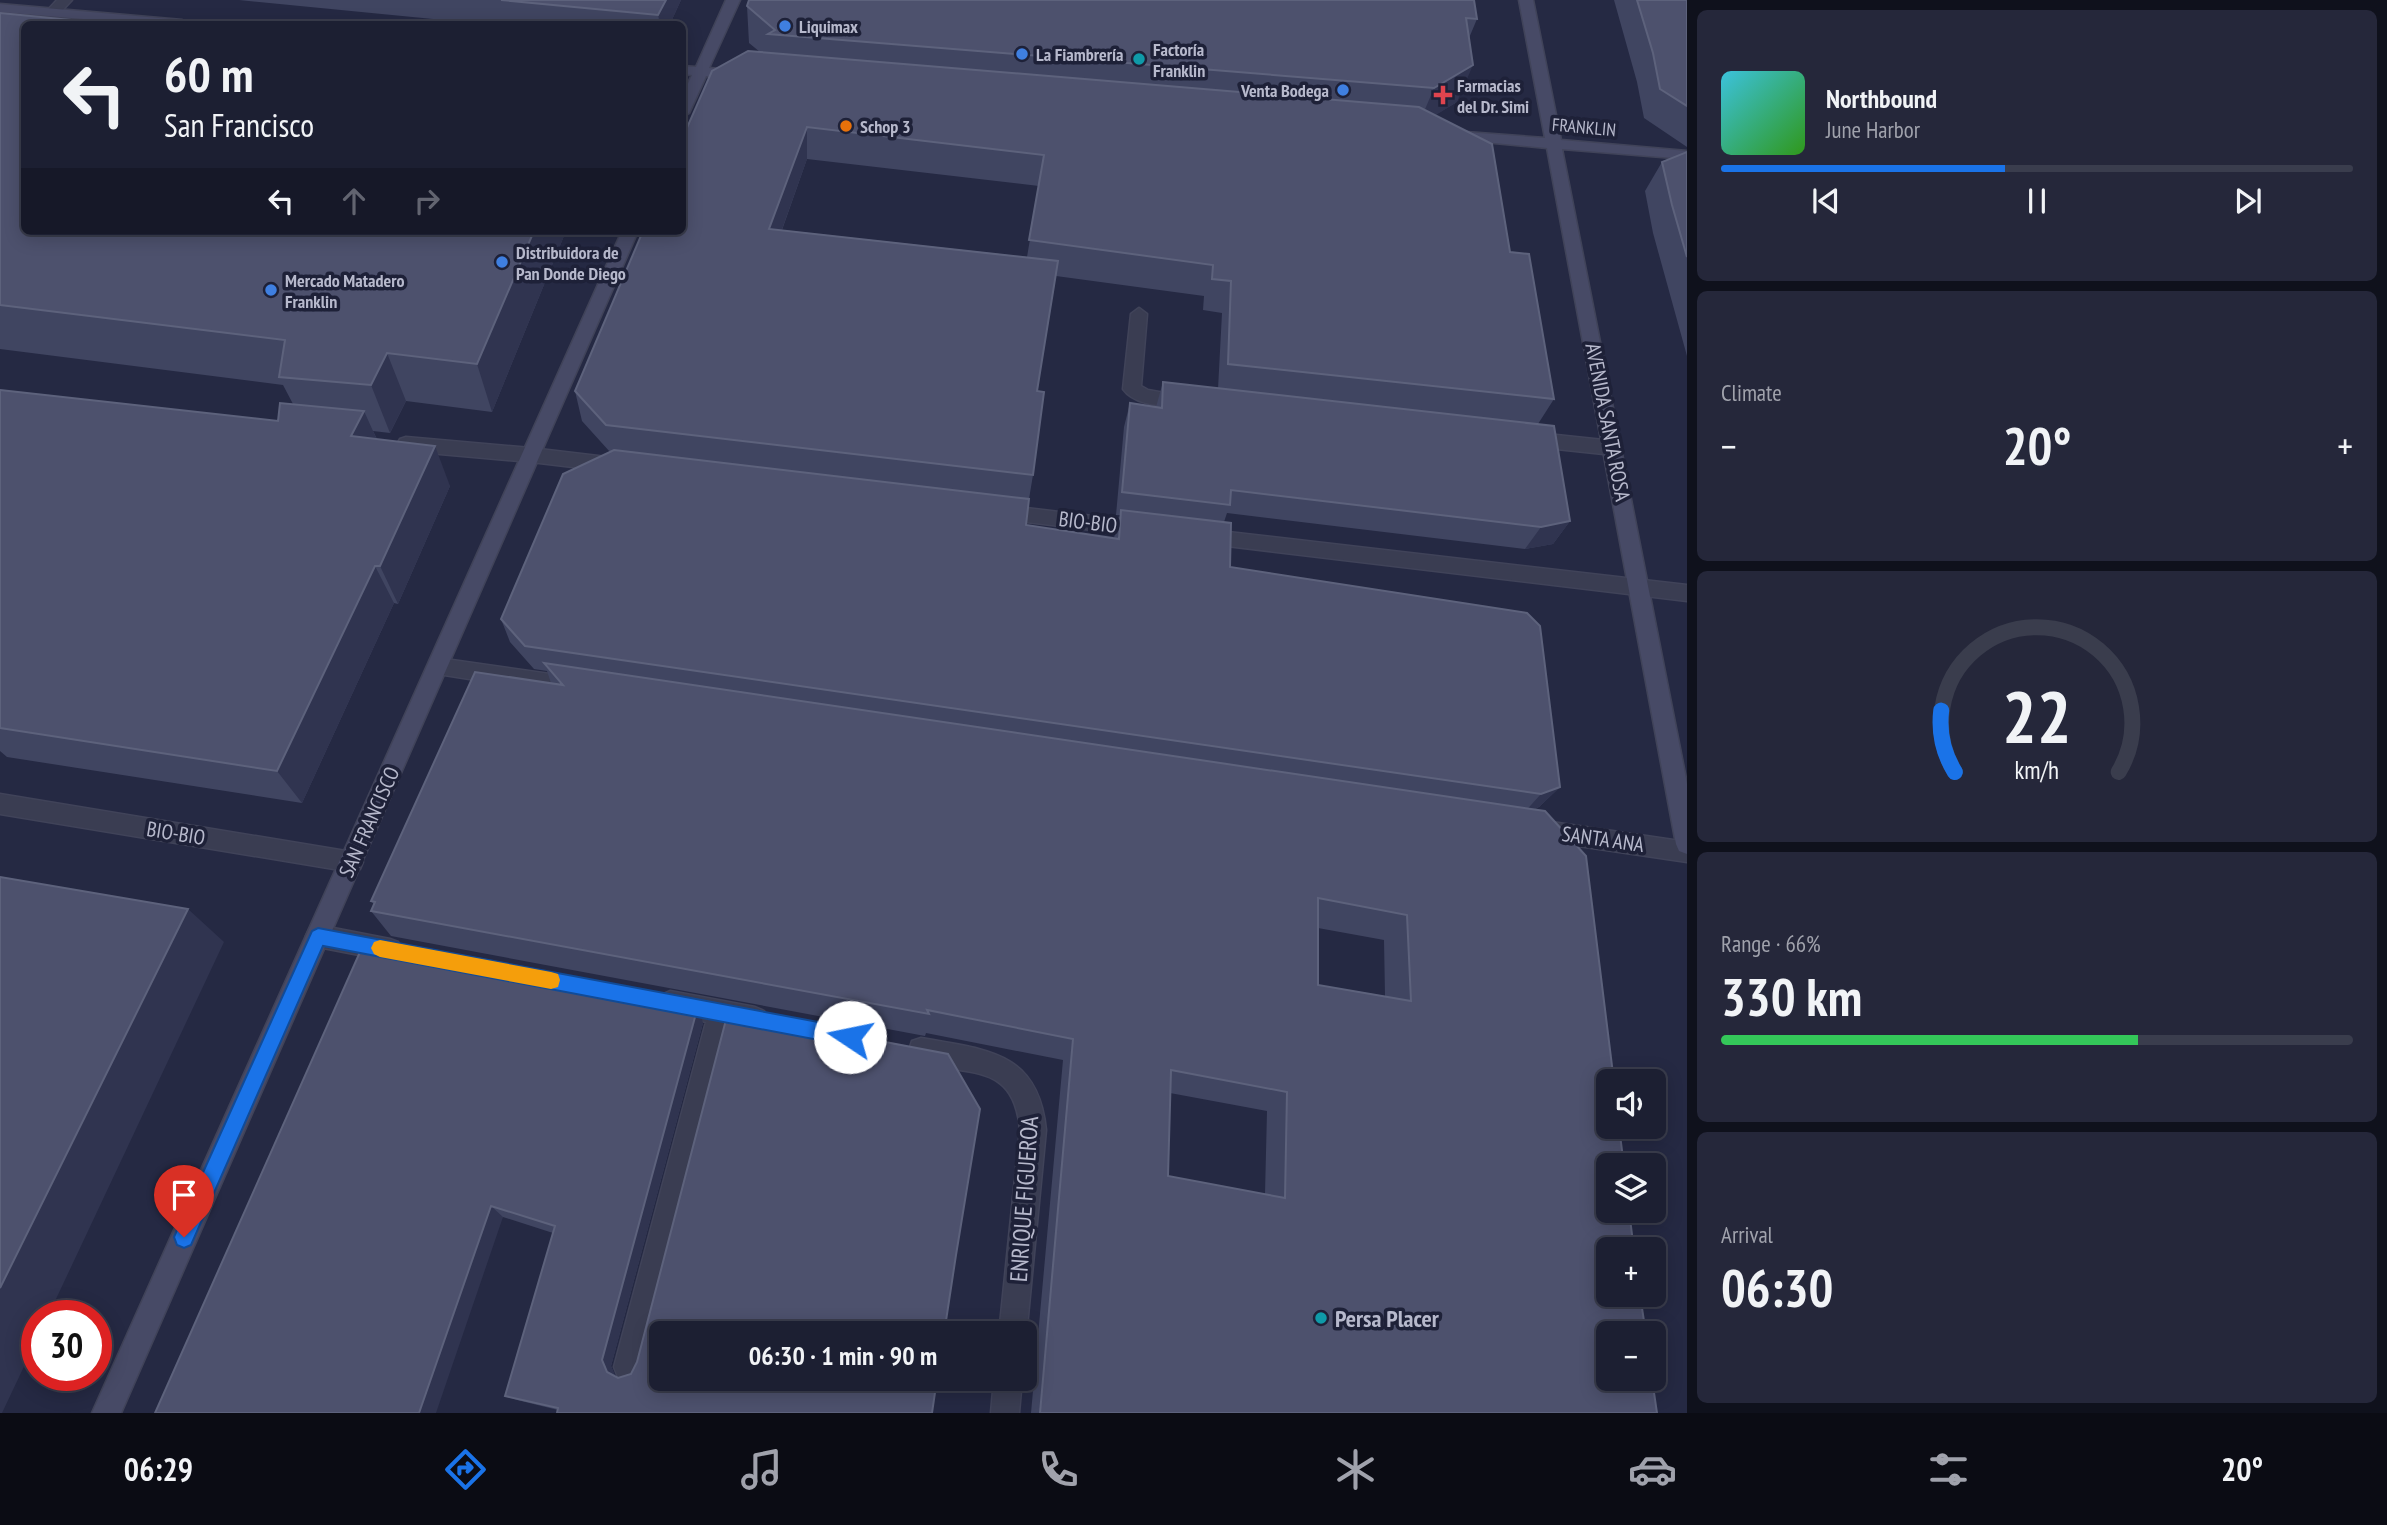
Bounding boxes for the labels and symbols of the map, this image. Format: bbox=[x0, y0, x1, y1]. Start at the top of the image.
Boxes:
place label: Liquimax bbox=[799, 15, 858, 38]
marker: Liquimax bbox=[777, 18, 793, 34]
place label: Factoría Franklin bbox=[1153, 38, 1205, 82]
place label: La Fiambrería bbox=[1036, 43, 1123, 66]
marker: La Fiambrería bbox=[1014, 46, 1030, 62]
marker: Factoría Franklin bbox=[1131, 51, 1147, 67]
place label: Farmacias del Dr. Simi bbox=[1457, 74, 1529, 118]
place label: Venta Bodega bbox=[1240, 79, 1329, 102]
marker: Venta Bodega bbox=[1335, 82, 1351, 98]
marker: Farmacias del Dr. Simi bbox=[1435, 87, 1451, 103]
street label: FRANKLIN bbox=[1551, 113, 1617, 141]
place label: Schop 3 bbox=[860, 115, 911, 138]
marker: Schop 3 bbox=[838, 118, 854, 134]
place label: Distribuidora de Pan Donde Diego bbox=[516, 241, 626, 285]
marker: Distribuidora de Pan Donde Diego bbox=[494, 254, 510, 270]
place label: Mercado Matadero Franklin bbox=[285, 269, 404, 313]
marker: Mercado Matadero Franklin bbox=[263, 282, 279, 298]
street label: AVENIDA SANTA ROSA bbox=[1579, 341, 1637, 503]
street label: BIO-BIO bbox=[1057, 505, 1119, 539]
street label: SAN FRANCISCO bbox=[333, 762, 405, 882]
street label: BIO-BIO bbox=[145, 815, 207, 851]
street label: SANTA ANA bbox=[1560, 820, 1646, 858]
position arrow bbox=[813, 1000, 887, 1074]
street label: ENRIQUE FIGUEROA bbox=[1003, 1114, 1045, 1283]
pin bbox=[154, 1165, 214, 1237]
speed limit sign: 30 bbox=[21, 1300, 112, 1391]
place label: Persa Placer bbox=[1335, 1303, 1440, 1334]
marker: Persa Placer bbox=[1313, 1310, 1329, 1326]

